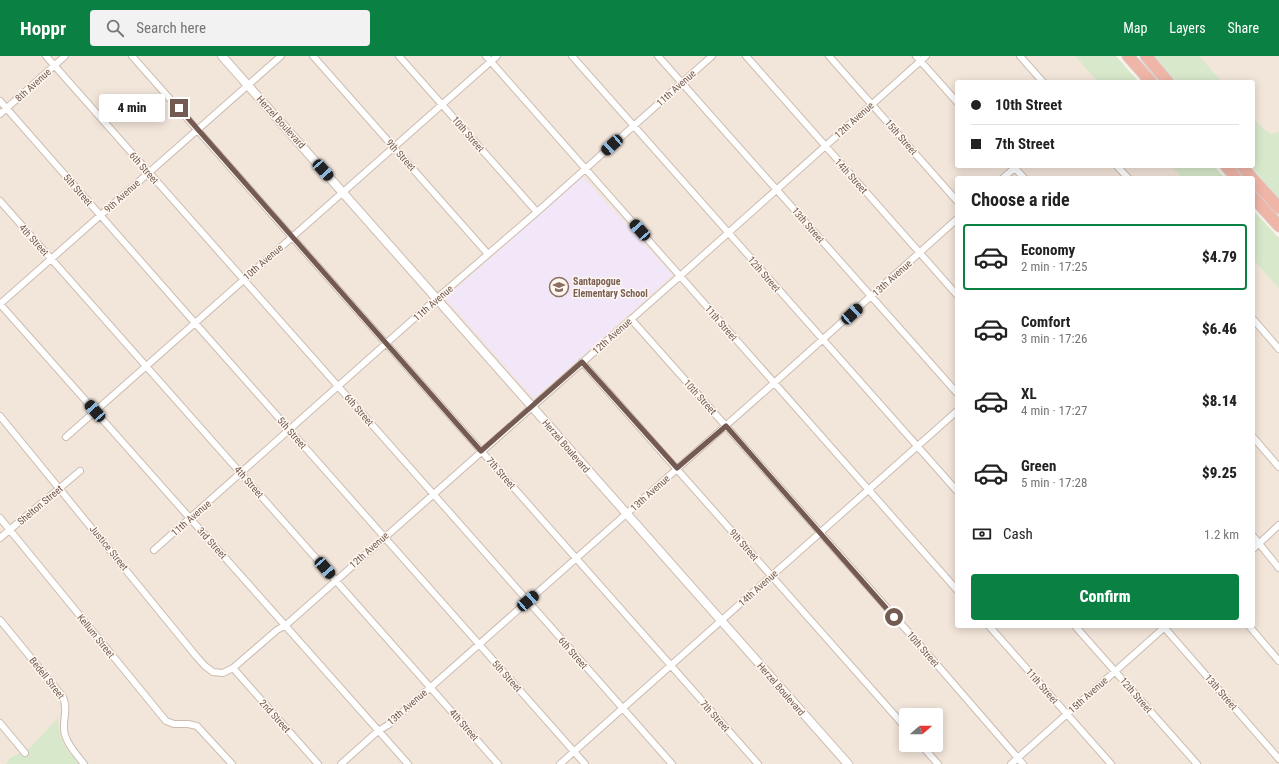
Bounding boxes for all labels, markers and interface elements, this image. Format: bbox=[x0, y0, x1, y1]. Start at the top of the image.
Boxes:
search box bbox=[90, 10, 370, 46]
text: Hoppr bbox=[20, 17, 66, 40]
icon: search bbox=[104, 17, 126, 39]
text: Search here bbox=[136, 19, 206, 37]
text: Map bbox=[1123, 20, 1147, 36]
text: Layers bbox=[1169, 20, 1206, 36]
text: Share bbox=[1228, 20, 1259, 36]
street label: 8th Avenue bbox=[13, 66, 53, 104]
street label: 11th Avenue bbox=[654, 67, 698, 108]
callout: 4 min bbox=[99, 94, 165, 122]
street label: Herzel Boulevard bbox=[255, 94, 307, 150]
text: 10th Street bbox=[995, 96, 1062, 114]
route end bbox=[170, 99, 188, 117]
street label: 12th Avenue bbox=[832, 99, 876, 140]
text: 4 min bbox=[118, 100, 146, 115]
street label: 10th Street bbox=[450, 114, 486, 154]
street label: 15th Street bbox=[883, 117, 919, 157]
car bbox=[599, 133, 625, 157]
text: 7th Street bbox=[995, 135, 1055, 153]
street label: 9th Street bbox=[384, 137, 418, 173]
street label: 6th Street bbox=[127, 150, 161, 186]
street label: 14th Street bbox=[832, 156, 870, 196]
car bbox=[311, 157, 335, 183]
street label: 5th Street bbox=[61, 172, 95, 208]
street label: 9th Avenue bbox=[102, 177, 142, 215]
text: Choose a ride bbox=[971, 189, 1070, 210]
street label: 13th Street bbox=[790, 205, 826, 245]
car bbox=[628, 217, 652, 243]
street label: 4th Street bbox=[17, 222, 51, 258]
icon: car bbox=[973, 239, 1009, 275]
text: Economy bbox=[1021, 241, 1075, 259]
street label: 10th Avenue bbox=[241, 242, 285, 282]
text: $4.79 bbox=[1202, 248, 1237, 266]
street label: 12th Street bbox=[746, 254, 782, 294]
street label: 13th Avenue bbox=[870, 257, 914, 298]
text: 2 min · 17:25 bbox=[1021, 259, 1087, 274]
school or university icon: Santapogue Elementary School bbox=[548, 276, 570, 298]
place label: Santapogue Elementary School bbox=[573, 276, 648, 299]
street label: 11th Avenue bbox=[411, 283, 455, 323]
car bbox=[839, 302, 865, 326]
street label: 11th Street bbox=[703, 303, 739, 343]
icon: car bbox=[973, 311, 1009, 347]
text: Comfort bbox=[1021, 313, 1070, 331]
street label: 12th Avenue bbox=[590, 315, 634, 356]
text: $6.46 bbox=[1202, 320, 1237, 338]
text: 3 min · 17:26 bbox=[1021, 331, 1087, 346]
street label: 10th Street bbox=[681, 377, 719, 417]
icon: car bbox=[973, 383, 1009, 419]
text: XL bbox=[1021, 385, 1037, 403]
street label: 6th Street bbox=[342, 392, 376, 428]
text: $8.14 bbox=[1202, 392, 1237, 410]
car bbox=[83, 398, 107, 424]
text: 4 min · 17:27 bbox=[1021, 403, 1087, 418]
street label: 5th Street bbox=[275, 415, 309, 451]
street label: Herzel Boulevard bbox=[540, 417, 592, 475]
street label: 7th Street bbox=[484, 455, 518, 491]
icon: car bbox=[973, 455, 1009, 491]
text: Green bbox=[1021, 457, 1056, 475]
street label: 4th Street bbox=[232, 464, 266, 500]
text: $9.25 bbox=[1202, 464, 1237, 482]
street label: 13th Avenue bbox=[628, 472, 672, 513]
text: 5 min · 17:28 bbox=[1021, 475, 1087, 490]
street label: Shelton Street bbox=[15, 483, 65, 527]
street label: 11th Avenue bbox=[169, 498, 213, 538]
street label: Justice Street bbox=[88, 523, 130, 573]
icon: cash bbox=[971, 523, 993, 545]
street label: 3rd Street bbox=[195, 525, 229, 561]
text: Cash bbox=[1003, 525, 1033, 543]
street label: 9th Street bbox=[727, 527, 761, 563]
text: 1.2 km bbox=[1204, 527, 1239, 542]
street label: 12th Avenue bbox=[347, 529, 391, 570]
car bbox=[313, 555, 337, 581]
street label: 14th Avenue bbox=[736, 567, 780, 608]
button: Confirm bbox=[971, 574, 1239, 620]
car bbox=[515, 589, 541, 613]
route start bbox=[885, 608, 903, 626]
street label: Kellum Street bbox=[75, 612, 117, 660]
street label: 10th Street bbox=[905, 629, 941, 669]
street label: 6th Street bbox=[556, 635, 590, 671]
street label: Bedell Street bbox=[27, 655, 67, 701]
street label: 5th Street bbox=[490, 658, 524, 694]
street label: Herzel Boulevard bbox=[755, 660, 807, 718]
street label: 11th Street bbox=[1024, 666, 1060, 706]
street label: 13th Street bbox=[1203, 672, 1239, 712]
street label: 15th Avenue bbox=[1066, 674, 1110, 715]
street label: 12th Street bbox=[1118, 675, 1154, 715]
street label: 13th Avenue bbox=[385, 687, 429, 727]
street label: 2nd Street bbox=[257, 697, 293, 735]
street label: 7th Street bbox=[698, 698, 732, 734]
street label: 4th Street bbox=[447, 707, 481, 743]
north arrow bbox=[899, 708, 943, 752]
map controls bbox=[899, 708, 943, 752]

